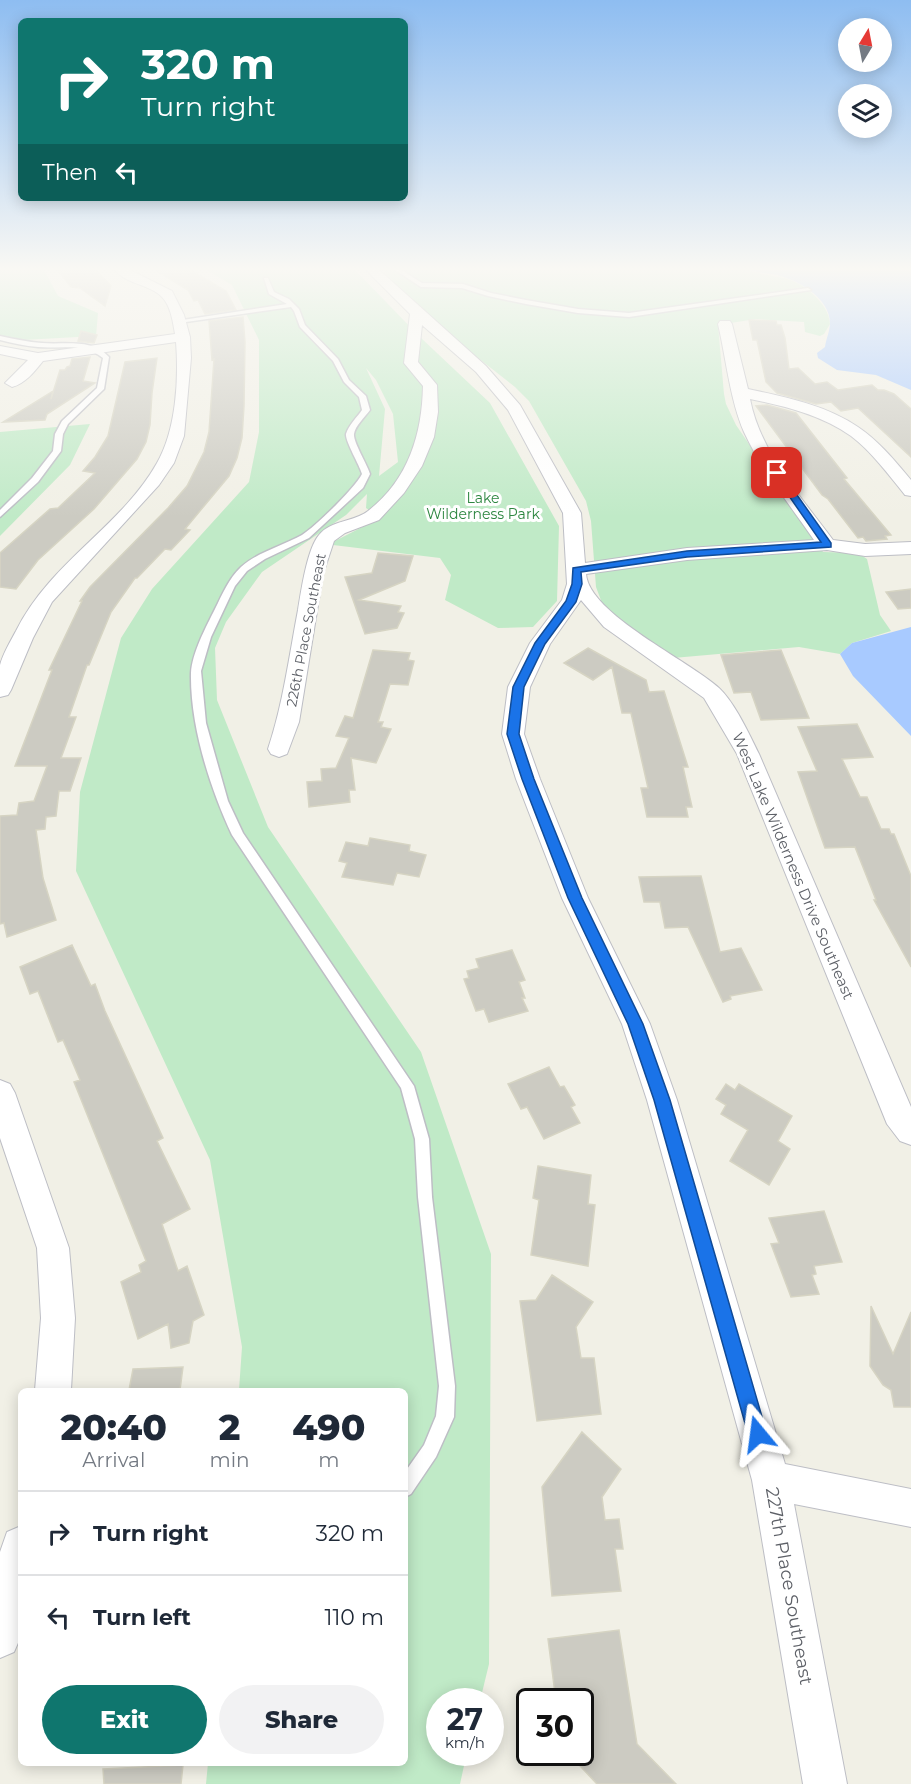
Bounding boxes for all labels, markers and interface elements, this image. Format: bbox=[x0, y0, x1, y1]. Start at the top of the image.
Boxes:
north arrow bbox=[838, 18, 892, 72]
map controls bbox=[838, 18, 892, 138]
text: 320 m bbox=[141, 38, 275, 90]
icon: right bbox=[42, 42, 120, 120]
button: layers bbox=[838, 84, 892, 138]
text: Turn right bbox=[141, 90, 276, 123]
icon: left bbox=[110, 156, 143, 189]
text: Then bbox=[42, 159, 98, 186]
pin bbox=[751, 447, 802, 498]
icon: arrive bbox=[760, 456, 793, 489]
park label: Lake Wilderness Park bbox=[426, 489, 540, 523]
street label: 226th Place Southeast bbox=[282, 551, 330, 708]
street label: West Lake Wilderness Drive Southeast bbox=[728, 729, 859, 1002]
position arrow bbox=[726, 1402, 790, 1466]
text: 20:40 bbox=[61, 1405, 167, 1449]
text: 2 bbox=[219, 1405, 240, 1449]
text: 490 bbox=[292, 1405, 365, 1449]
text: Arrival bbox=[82, 1448, 145, 1472]
text: min bbox=[209, 1448, 250, 1472]
text: m bbox=[318, 1448, 339, 1472]
street label: 227th Place Southeast bbox=[761, 1486, 817, 1686]
icon: right bbox=[42, 1517, 75, 1550]
text: Turn right bbox=[93, 1520, 208, 1547]
text: 320 m bbox=[316, 1520, 384, 1547]
icon: left bbox=[42, 1601, 75, 1634]
text: Turn left bbox=[93, 1604, 191, 1631]
text: 110 m bbox=[324, 1604, 384, 1631]
button: Exit bbox=[42, 1685, 207, 1754]
button: Share bbox=[219, 1685, 384, 1754]
speed limit sign: 30 bbox=[516, 1688, 594, 1766]
text: 27 bbox=[447, 1701, 483, 1738]
text: km/h bbox=[445, 1733, 485, 1752]

